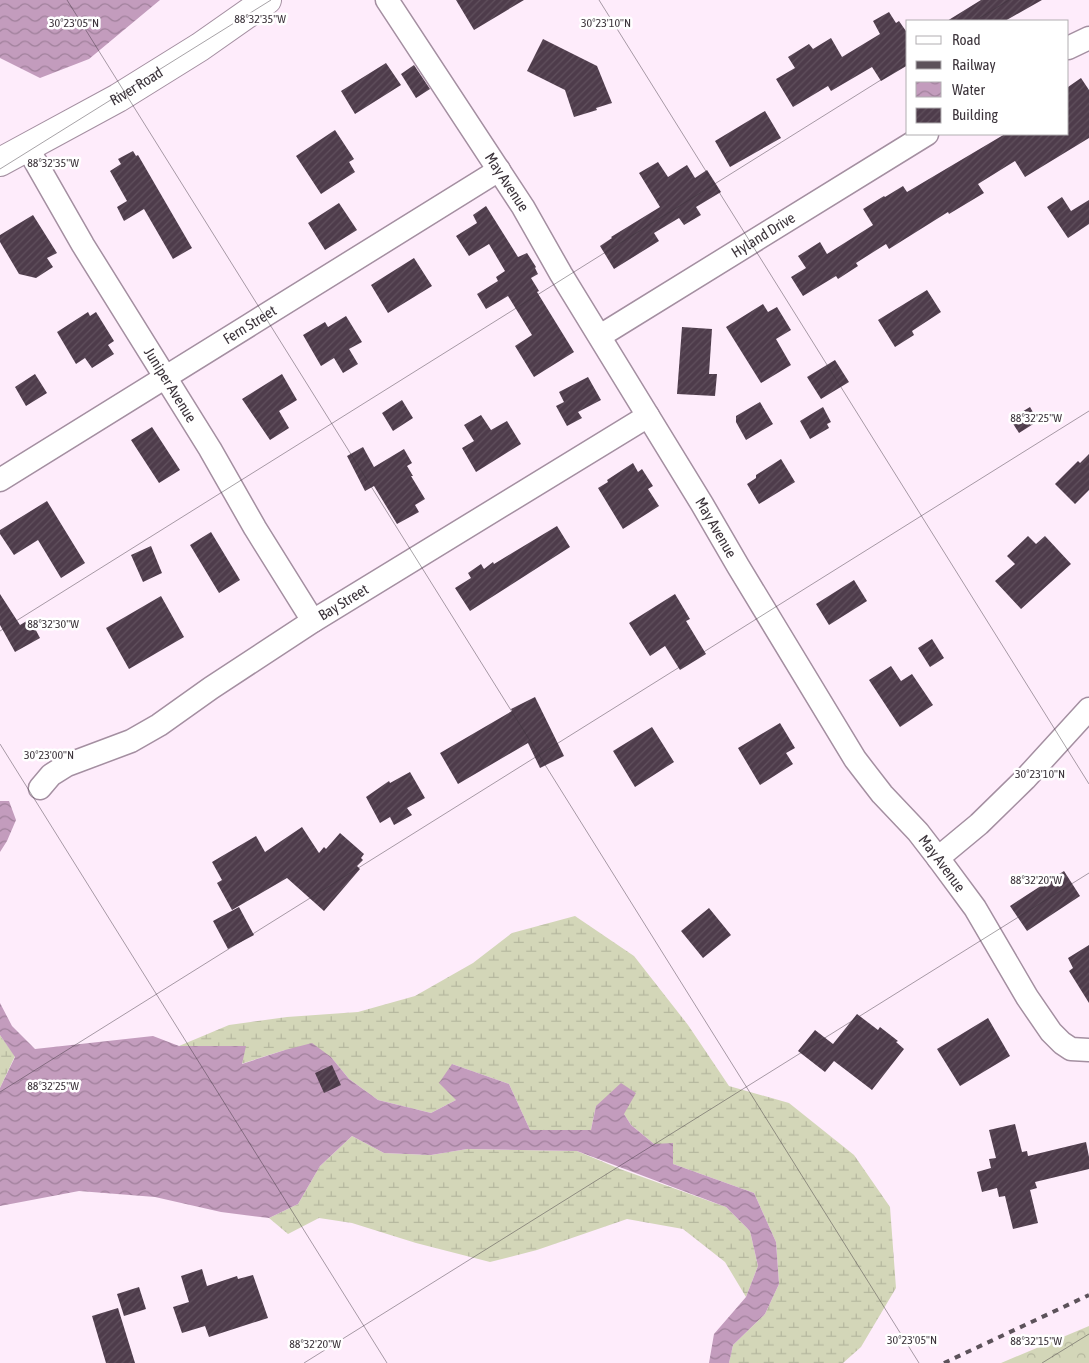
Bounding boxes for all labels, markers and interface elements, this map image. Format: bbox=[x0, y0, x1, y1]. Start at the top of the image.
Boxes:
text: 88°32'35"W bbox=[234, 12, 286, 26]
text: 30°23'05"N bbox=[49, 16, 99, 30]
text: 30°23'10"N bbox=[581, 16, 631, 30]
legend bbox=[906, 20, 1069, 135]
text: Road bbox=[952, 31, 981, 48]
text: Railway bbox=[952, 56, 996, 73]
street label: River Road bbox=[107, 63, 166, 109]
text: Water bbox=[952, 81, 985, 98]
text: Building bbox=[952, 106, 998, 123]
street label: May Avenue bbox=[482, 149, 533, 214]
text: 88°32'35"W bbox=[27, 156, 79, 170]
street label: Hyland Drive bbox=[728, 209, 798, 261]
street label: Fern Street bbox=[220, 302, 279, 347]
street label: Juniper Avenue bbox=[141, 344, 200, 426]
text: 88°32'25"W bbox=[1010, 411, 1062, 425]
street label: May Avenue bbox=[692, 494, 740, 561]
street label: Bay Street bbox=[315, 580, 371, 624]
text: 88°32'30"W bbox=[27, 617, 79, 631]
text: 30°23'00"N bbox=[24, 748, 74, 762]
text: 30°23'10"N bbox=[1015, 767, 1065, 781]
street label: May Avenue bbox=[915, 831, 969, 895]
text: 88°32'20"W bbox=[1010, 873, 1062, 887]
text: 88°32'25"W bbox=[27, 1079, 79, 1093]
text: 30°23'05"N bbox=[887, 1333, 937, 1347]
text: 88°32'15"W bbox=[1010, 1334, 1062, 1348]
text: 88°32'20"W bbox=[289, 1337, 341, 1351]

